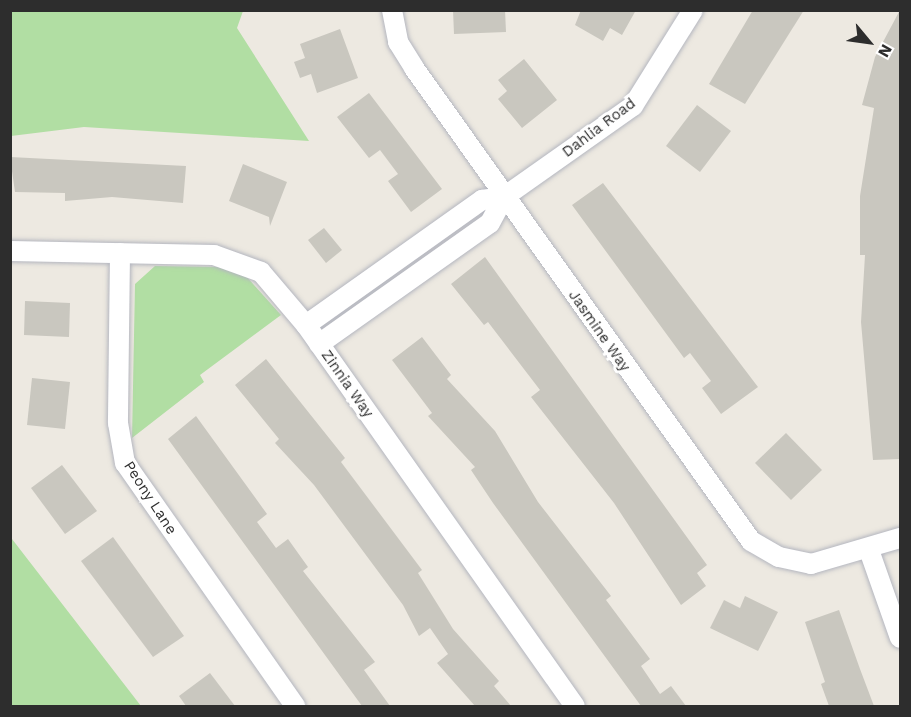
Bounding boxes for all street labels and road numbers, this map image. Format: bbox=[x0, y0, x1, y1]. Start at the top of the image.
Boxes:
street label: Dahlia Road bbox=[559, 95, 639, 161]
street label: Jasmine Way bbox=[564, 287, 634, 375]
street label: Zinnia Way bbox=[317, 346, 377, 422]
street label: Peony Lane bbox=[120, 458, 180, 538]

